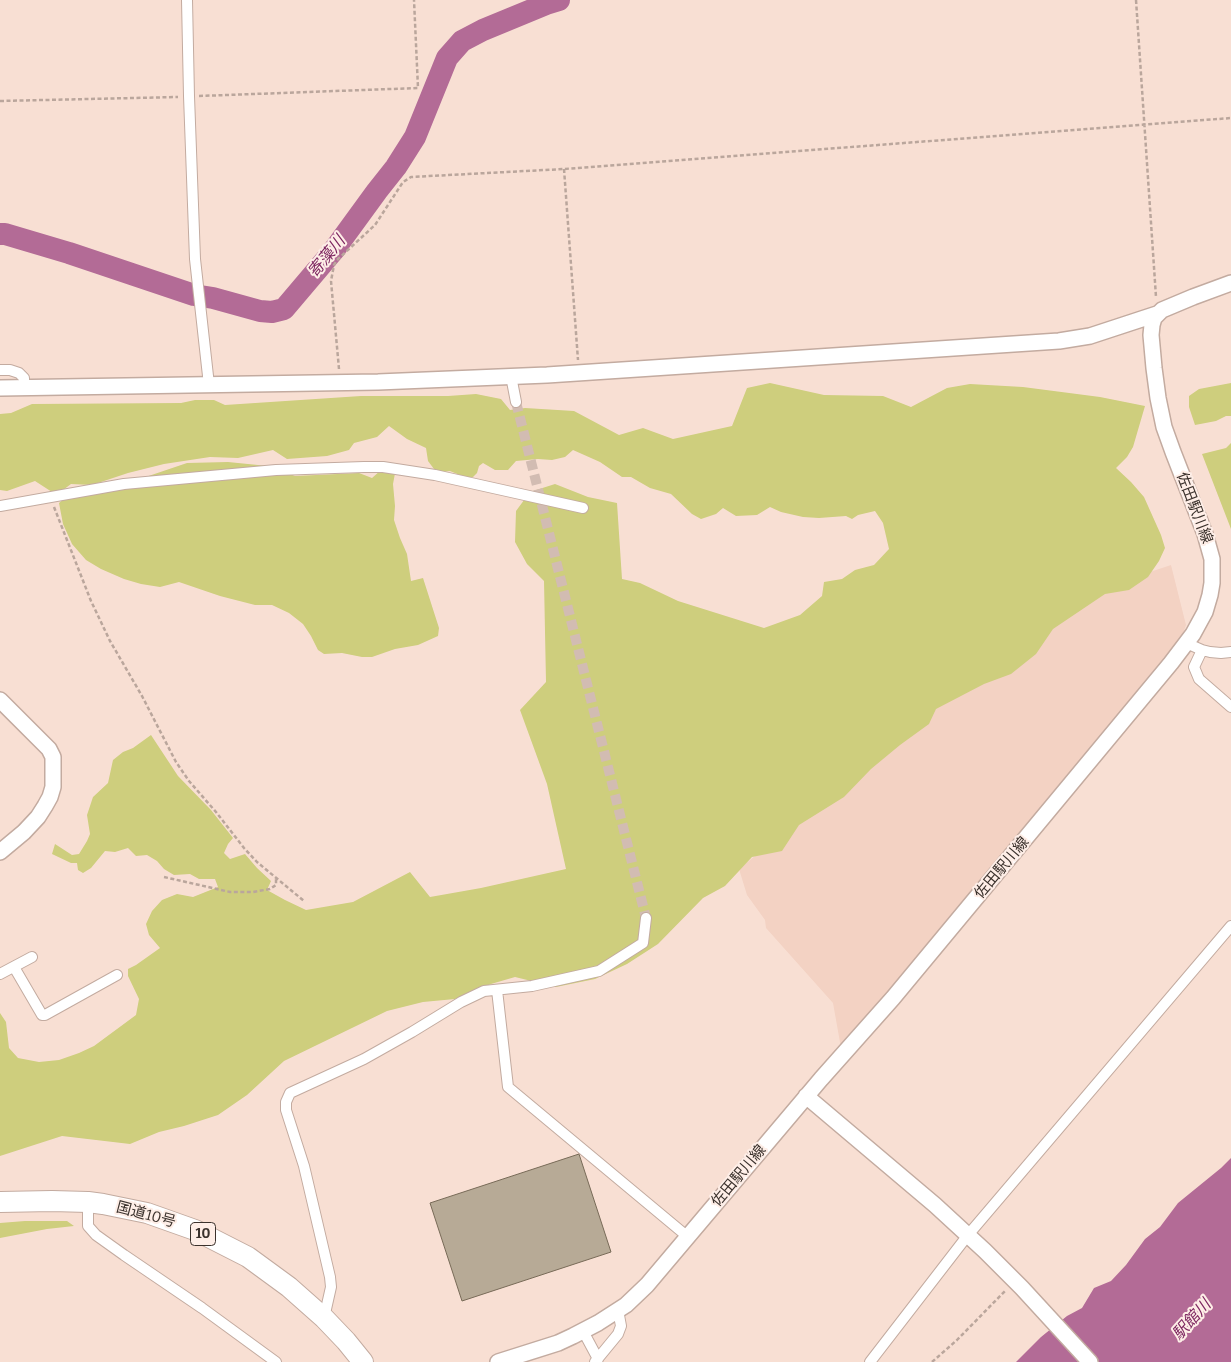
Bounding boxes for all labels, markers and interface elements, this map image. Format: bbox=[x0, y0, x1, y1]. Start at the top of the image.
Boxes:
water label: 寄藻川 bbox=[304, 232, 350, 282]
street label: 佐田駅川線 bbox=[1172, 470, 1216, 546]
street label: 佐田駅川線 bbox=[971, 833, 1033, 903]
street label: 佐田駅川線 bbox=[708, 1141, 770, 1211]
street label: 国道10号 bbox=[114, 1198, 178, 1232]
road number: 10 bbox=[190, 1222, 216, 1246]
water label: 駅館川 bbox=[1169, 1296, 1215, 1344]

